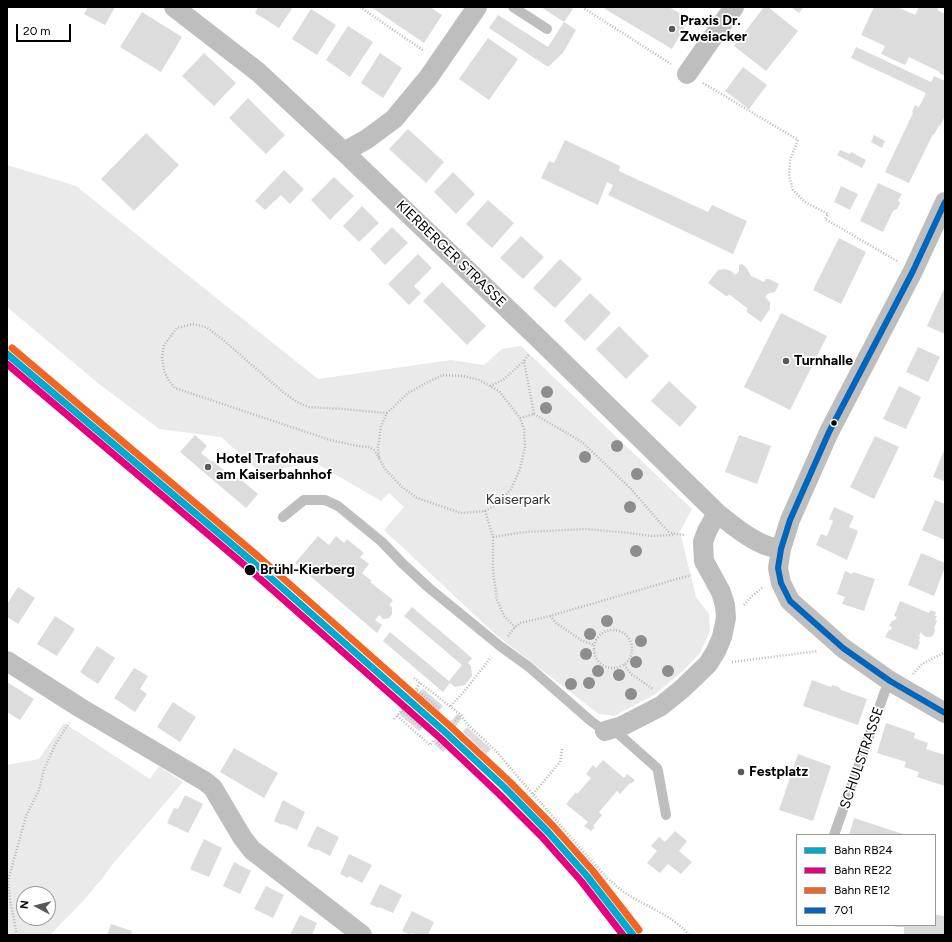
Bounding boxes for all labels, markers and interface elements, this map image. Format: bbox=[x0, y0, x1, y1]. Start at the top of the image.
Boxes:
place label: Praxis Dr. Zweiacker bbox=[680, 13, 747, 46]
scale bar bbox=[18, 16, 73, 42]
text: 20 m bbox=[23, 24, 51, 38]
marker: Praxis Dr. Zweiacker bbox=[667, 24, 677, 34]
street label: KIERBERGER STRASSE bbox=[393, 197, 509, 311]
place label: Turnhalle bbox=[794, 353, 853, 369]
marker: Turnhalle bbox=[781, 356, 791, 366]
unlabelled marker bbox=[829, 418, 839, 428]
place label: Hotel Trafohaus am Kaiserbahnhof bbox=[216, 451, 332, 484]
marker: Hotel Trafohaus am Kaiserbahnhof bbox=[203, 462, 213, 472]
park label: Kaiserpark bbox=[486, 492, 550, 508]
place label: Brühl-Kierberg bbox=[260, 562, 355, 578]
marker: Brühl-Kierberg bbox=[243, 563, 257, 577]
street label: SCHULSTRASSE bbox=[837, 705, 887, 811]
place label: Festplatz bbox=[749, 764, 808, 780]
marker: Festplatz bbox=[736, 767, 746, 777]
legend bbox=[796, 834, 936, 926]
text: Bahn RB24 bbox=[834, 843, 893, 857]
text: Bahn RE22 bbox=[834, 863, 892, 877]
text: Bahn RE12 bbox=[834, 883, 890, 897]
north arrow bbox=[16, 886, 56, 926]
text: N bbox=[18, 900, 32, 910]
text: 701 bbox=[834, 903, 853, 917]

